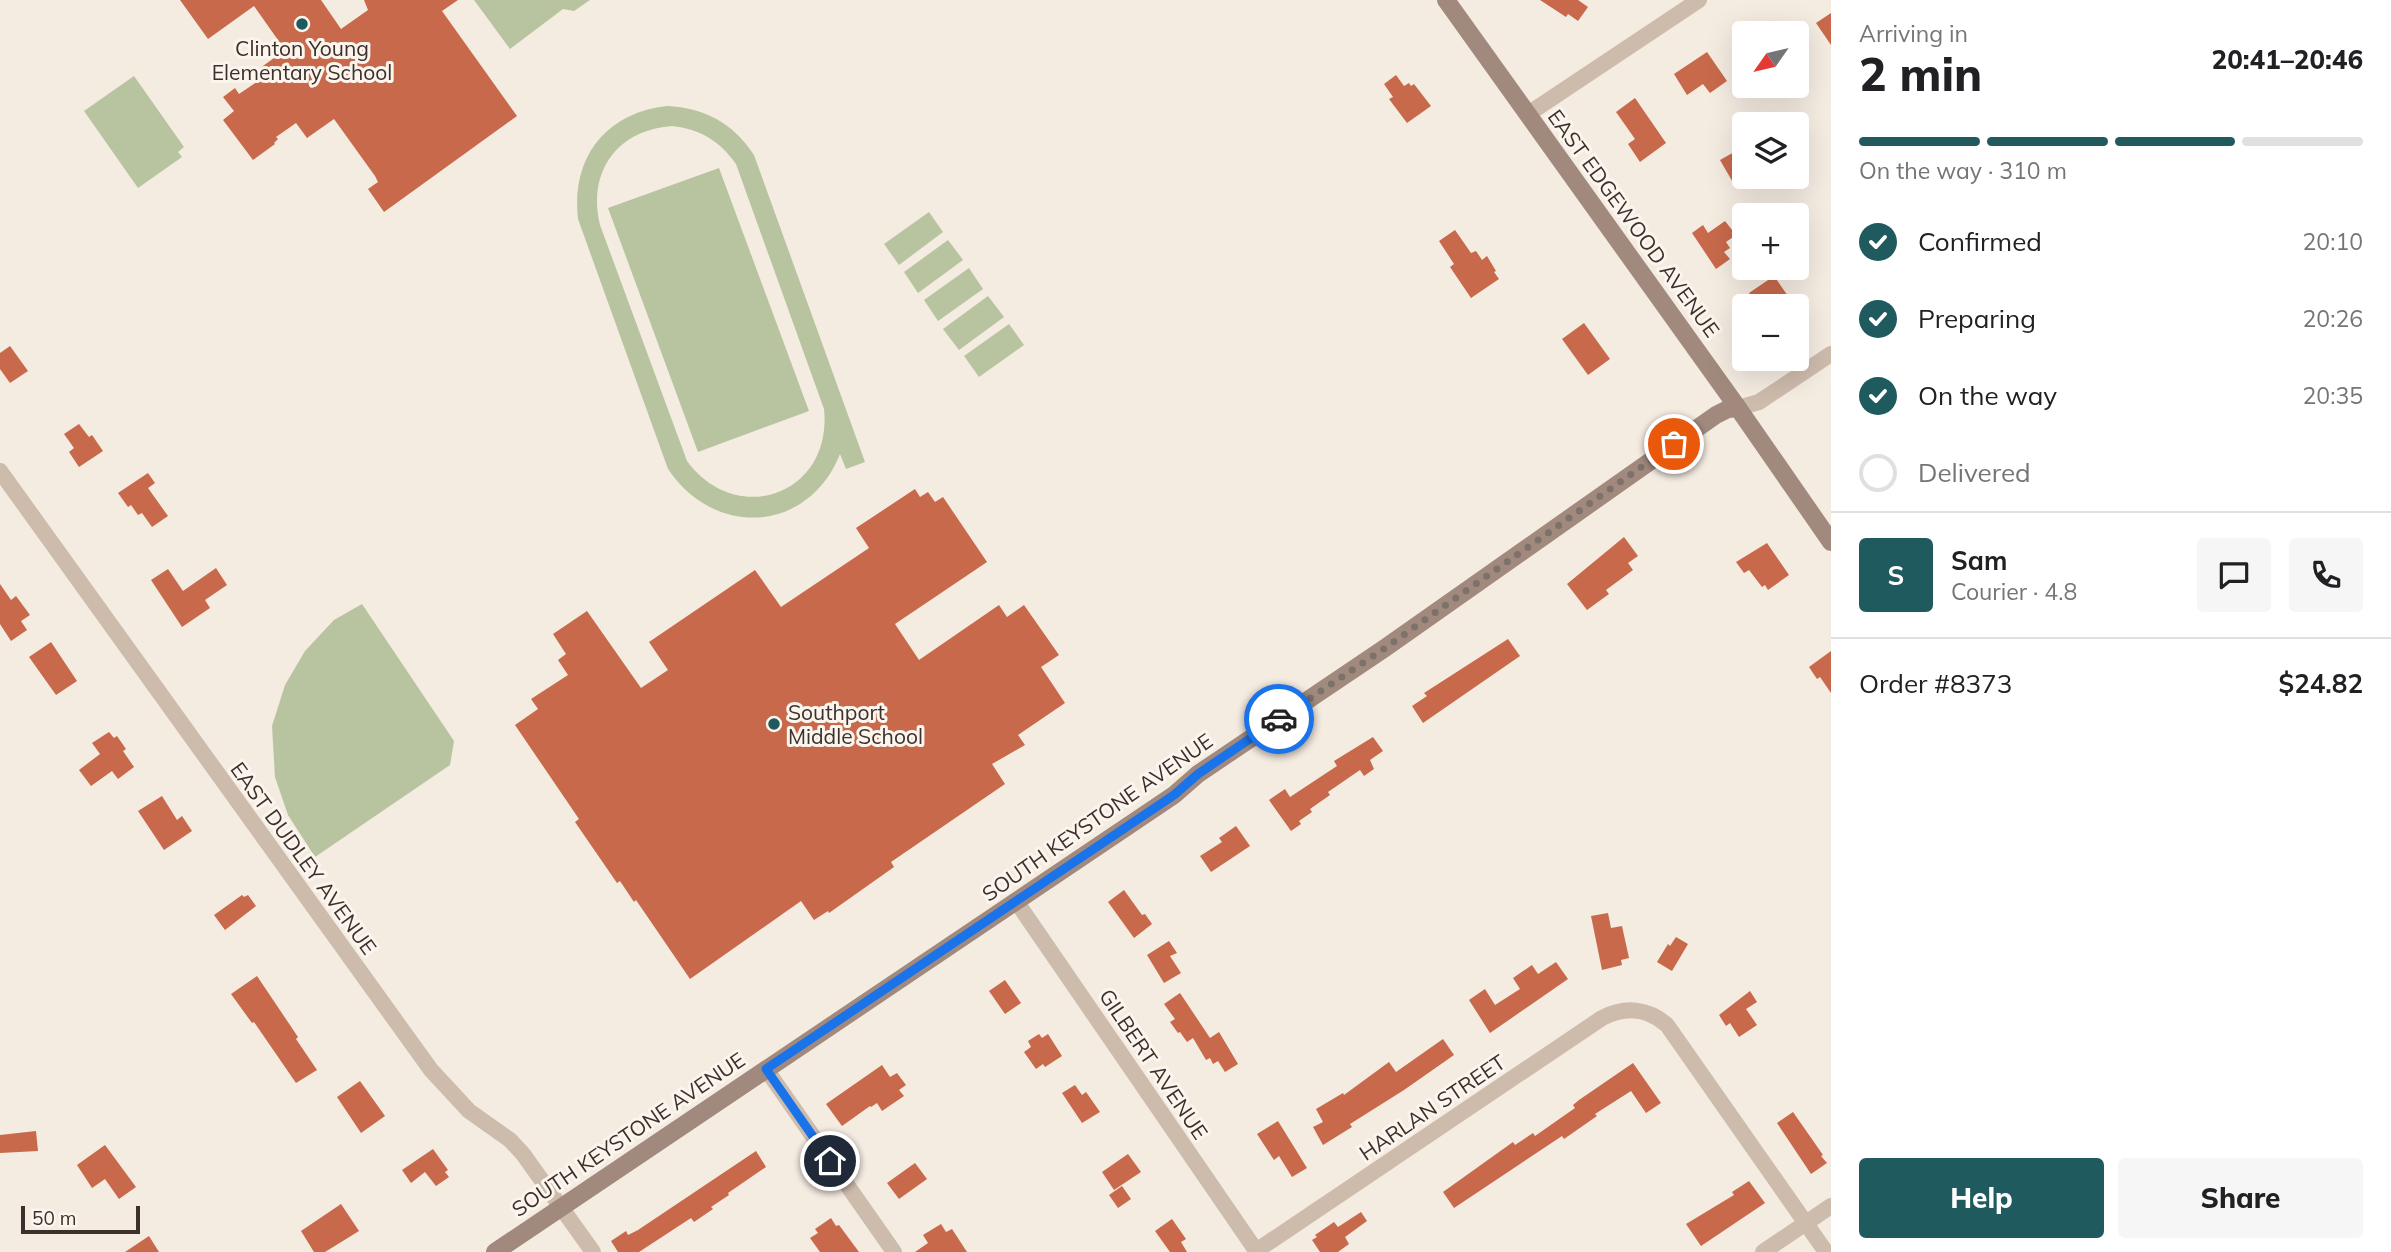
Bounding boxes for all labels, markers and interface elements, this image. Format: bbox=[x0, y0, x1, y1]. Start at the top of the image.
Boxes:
marker: Clinton Young Elementary School bbox=[294, 16, 310, 32]
text: Arriving in bbox=[1859, 19, 1968, 48]
north arrow bbox=[1732, 21, 1810, 98]
map controls bbox=[1732, 21, 1809, 371]
place label: Clinton Young Elementary School bbox=[212, 35, 392, 85]
text: 20:41–20:46 bbox=[2212, 43, 2363, 76]
text: 2 min bbox=[1859, 45, 1982, 103]
street label: EAST EDGEWOOD AVENUE bbox=[1543, 104, 1725, 342]
button: layers bbox=[1732, 112, 1809, 189]
text: On the way · 310 m bbox=[1859, 156, 2067, 185]
button: + bbox=[1732, 203, 1809, 280]
icon: check bbox=[1859, 223, 1897, 261]
text: Confirmed bbox=[1918, 225, 2042, 258]
text: 20:10 bbox=[2303, 227, 2363, 256]
button: − bbox=[1732, 294, 1809, 371]
icon: check bbox=[1859, 300, 1897, 338]
text: Preparing bbox=[1918, 302, 2036, 335]
text: 20:26 bbox=[2303, 304, 2363, 333]
icon: check bbox=[1859, 377, 1897, 415]
text: On the way bbox=[1918, 379, 2057, 412]
text: 20:35 bbox=[2303, 381, 2363, 410]
pin bbox=[1644, 414, 1704, 474]
icon: bag bbox=[1655, 425, 1693, 463]
text: Delivered bbox=[1918, 456, 2031, 489]
button: chat bbox=[2197, 538, 2271, 612]
button: phone bbox=[2289, 538, 2363, 612]
text: Sam bbox=[1951, 544, 2007, 577]
text: S bbox=[1888, 559, 1904, 592]
text: Courier · 4.8 bbox=[1951, 577, 2077, 606]
text: Order #8373 bbox=[1859, 667, 2012, 700]
text: $24.82 bbox=[2279, 667, 2363, 700]
courier bbox=[1244, 684, 1314, 754]
place label: Southport Middle School bbox=[788, 699, 923, 749]
icon: car bbox=[1260, 700, 1298, 738]
marker: Southport Middle School bbox=[766, 716, 782, 732]
street label: SOUTH KEYSTONE AVENUE bbox=[977, 727, 1217, 907]
street label: EAST DUDLEY AVENUE bbox=[225, 757, 383, 959]
street label: GILBERT AVENUE bbox=[1094, 984, 1214, 1144]
street label: SOUTH KEYSTONE AVENUE bbox=[507, 1046, 749, 1222]
street label: HARLAN STREET bbox=[1354, 1048, 1510, 1166]
pin bbox=[800, 1131, 860, 1191]
icon: home bbox=[811, 1142, 849, 1180]
button: Help bbox=[1859, 1158, 2104, 1238]
button: Share bbox=[2118, 1158, 2363, 1238]
scale bar bbox=[21, 1203, 140, 1235]
text: 50 m bbox=[32, 1206, 76, 1230]

